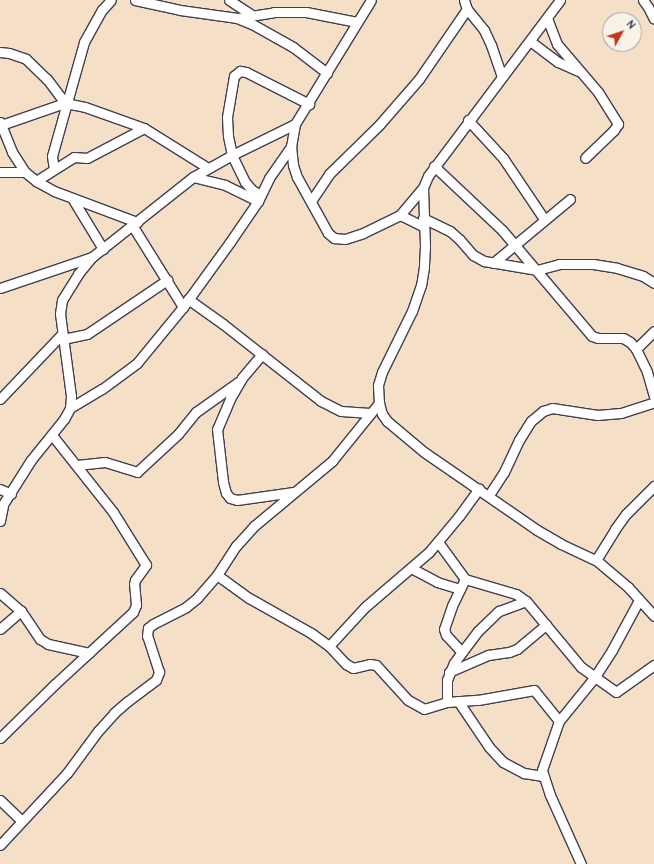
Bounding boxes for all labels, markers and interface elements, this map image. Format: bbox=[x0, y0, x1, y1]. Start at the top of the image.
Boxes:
north arrow bbox=[602, 12, 642, 52]
text: N bbox=[624, 18, 638, 32]

